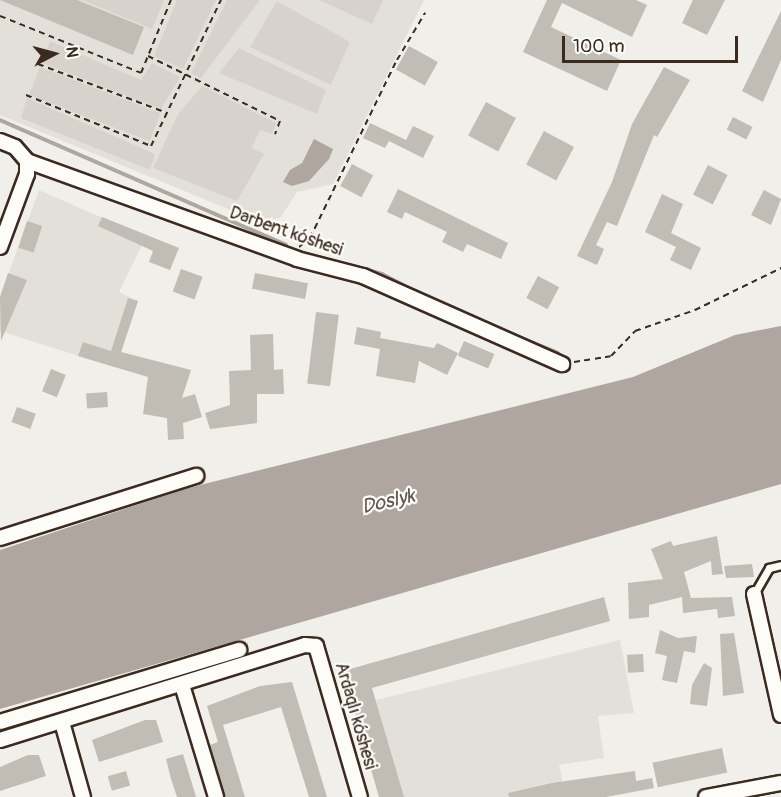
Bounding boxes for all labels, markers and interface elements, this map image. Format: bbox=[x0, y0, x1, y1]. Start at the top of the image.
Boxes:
north arrow bbox=[24, 24, 84, 84]
scale bar bbox=[565, 24, 740, 62]
text: 100 m bbox=[573, 35, 625, 58]
text: N bbox=[61, 46, 82, 59]
street label: Darbent kóshesi bbox=[226, 202, 346, 262]
water label: Doslyk bbox=[359, 483, 417, 519]
street label: Ardaqlı kóshesi bbox=[329, 660, 381, 772]

